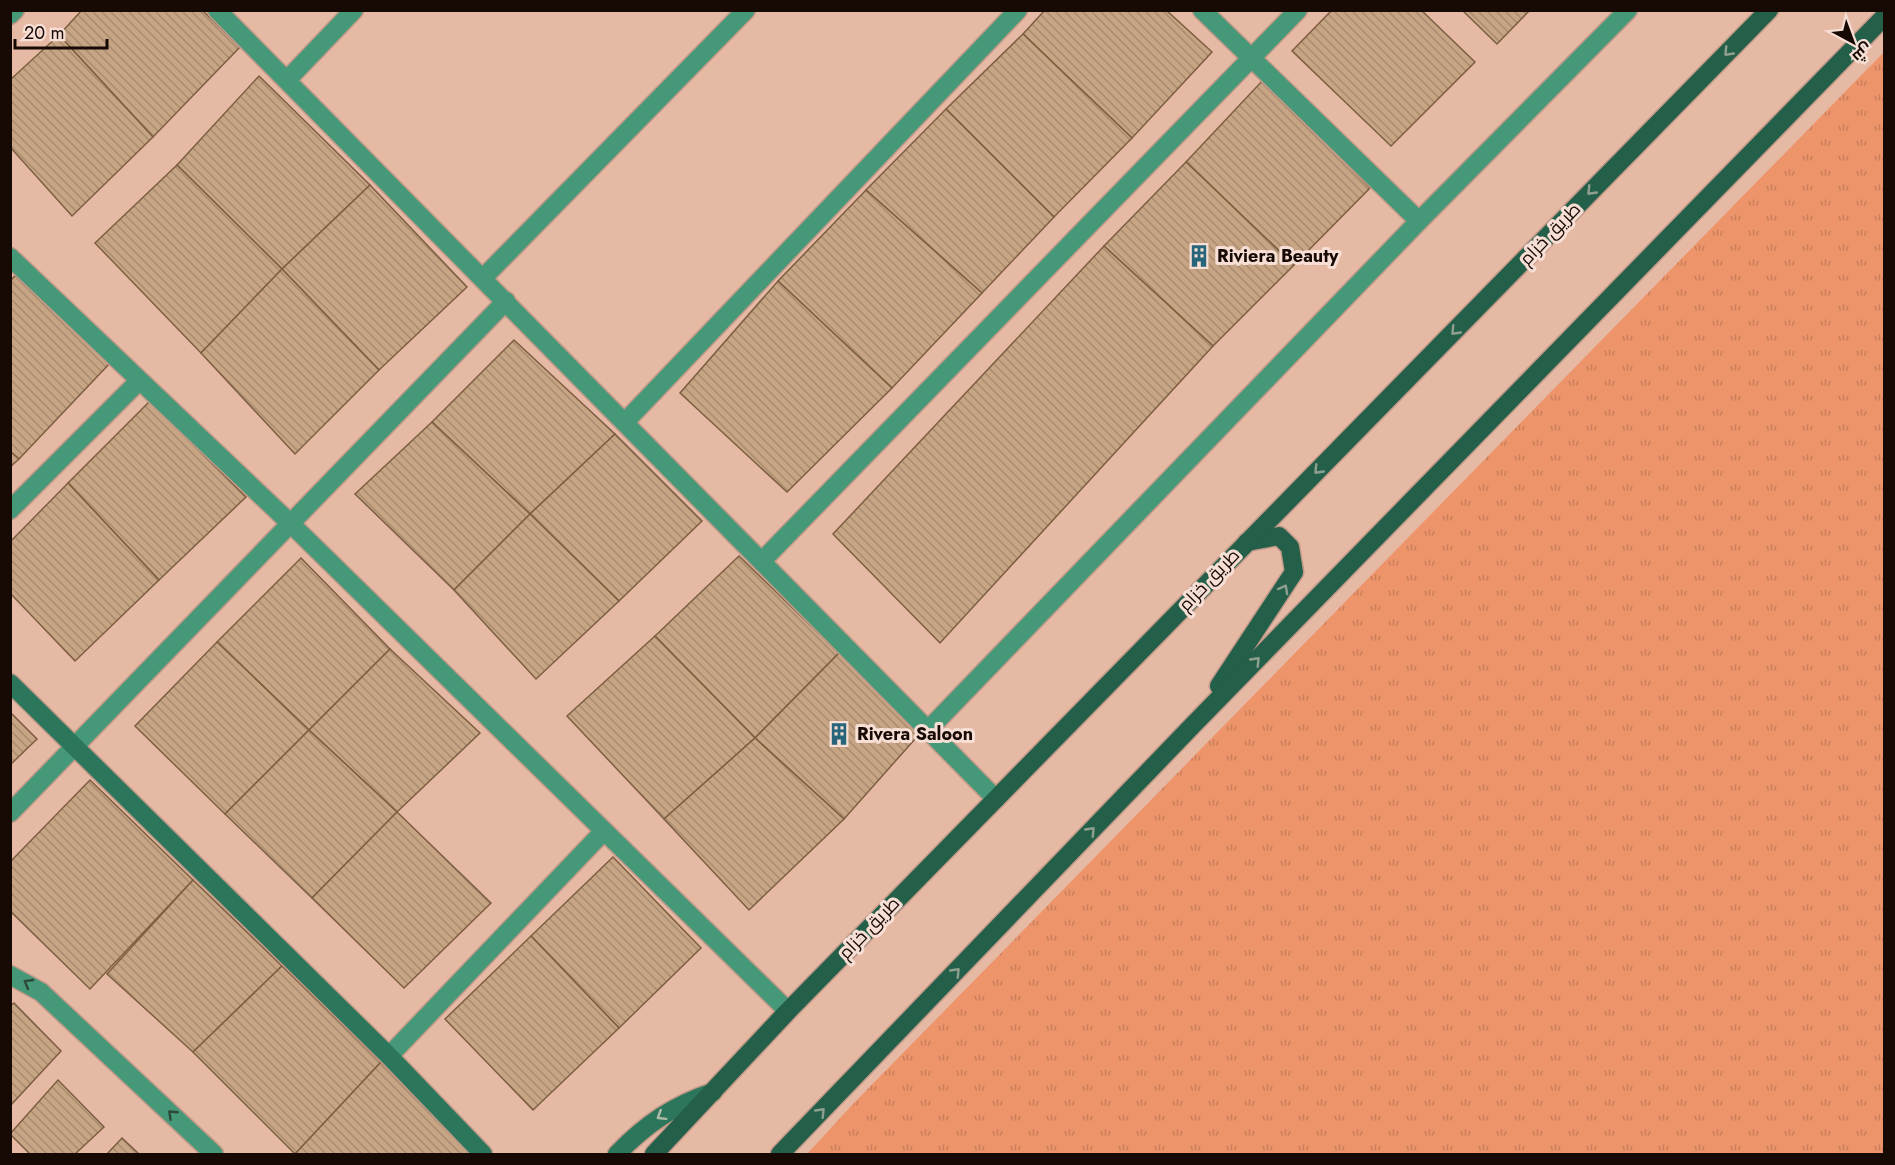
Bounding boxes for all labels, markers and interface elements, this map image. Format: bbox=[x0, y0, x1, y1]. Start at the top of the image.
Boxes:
scale bar bbox=[15, 12, 106, 50]
north arrow bbox=[1823, 12, 1883, 72]
text: 20 m bbox=[24, 20, 64, 46]
text: ش bbox=[1847, 38, 1878, 68]
one-way arrow bbox=[1724, 46, 1735, 56]
one-way arrow bbox=[1588, 184, 1599, 195]
street label: طريق خزام bbox=[1514, 197, 1586, 271]
building icon: Riviera Beauty bbox=[1186, 243, 1212, 269]
place label: Riviera Beauty bbox=[1217, 243, 1339, 269]
one-way arrow bbox=[1451, 323, 1462, 334]
one-way arrow bbox=[1314, 463, 1325, 473]
street label: طريق خزام bbox=[1173, 543, 1245, 617]
one-way arrow bbox=[1277, 585, 1288, 595]
one-way arrow bbox=[1249, 658, 1260, 668]
building icon: Rivera Saloon bbox=[826, 721, 852, 747]
place label: Rivera Saloon bbox=[857, 721, 973, 747]
one-way arrow bbox=[1084, 828, 1095, 838]
street label: طريق خزام bbox=[833, 891, 905, 965]
one-way arrow bbox=[949, 968, 960, 978]
one-way arrow bbox=[24, 979, 34, 991]
one-way arrow bbox=[656, 1108, 667, 1119]
one-way arrow bbox=[813, 1109, 824, 1120]
one-way arrow bbox=[168, 1111, 179, 1122]

